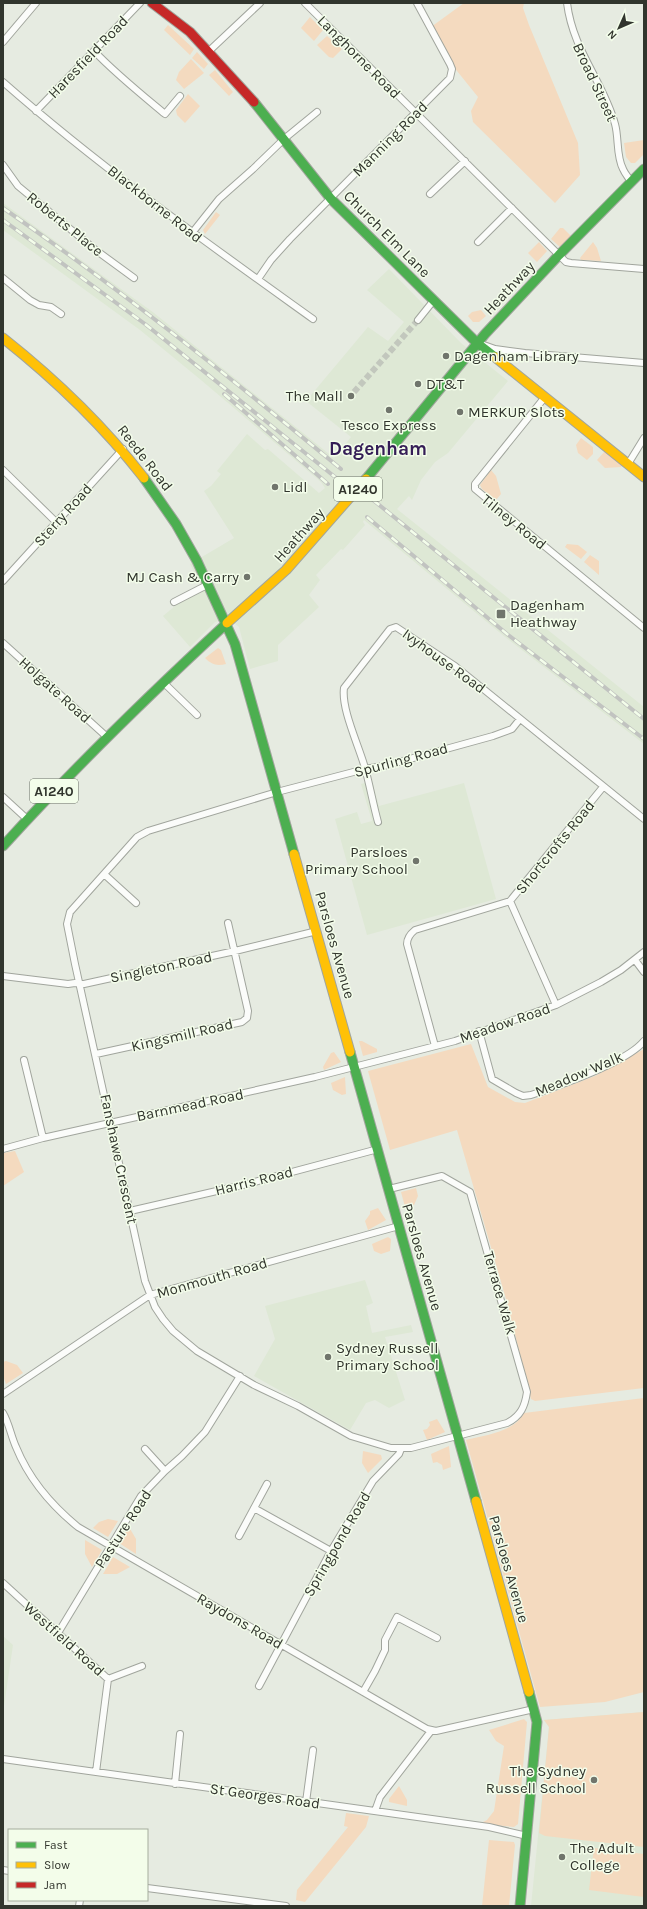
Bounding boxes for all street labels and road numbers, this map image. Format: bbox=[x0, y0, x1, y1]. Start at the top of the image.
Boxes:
street label: Haresfield Road bbox=[44, 12, 132, 102]
street label: Langhorne Road bbox=[314, 12, 404, 102]
street label: Broad Street bbox=[569, 40, 621, 125]
street label: Manning Road bbox=[349, 98, 431, 180]
street label: Blackborne Road bbox=[104, 161, 206, 247]
street label: Church Elm Lane bbox=[340, 187, 434, 281]
street label: Roberts Place bbox=[23, 188, 107, 260]
street label: Heathway bbox=[480, 257, 538, 319]
street label: Reede Road bbox=[114, 421, 176, 495]
road number: A1240 bbox=[334, 477, 382, 501]
street label: Sterry Road bbox=[30, 480, 96, 550]
street label: Tilney Road bbox=[478, 490, 550, 554]
street label: Heathway bbox=[270, 504, 328, 566]
street label: Ivyhouse Road bbox=[399, 625, 489, 697]
street label: Holgate Road bbox=[15, 653, 95, 727]
street label: Spurling Road bbox=[352, 739, 450, 781]
road number: A1240 bbox=[30, 779, 78, 803]
street label: Shortcrofts Road bbox=[512, 796, 598, 898]
street label: Parsloes Avenue bbox=[311, 889, 359, 1001]
street label: Singleton Road bbox=[108, 947, 214, 987]
street label: Meadow Road bbox=[457, 999, 553, 1047]
street label: Kingsmill Road bbox=[129, 1015, 235, 1055]
street label: Meadow Walk bbox=[532, 1047, 626, 1101]
street label: Barnmead Road bbox=[135, 1085, 245, 1125]
street label: Fanshawe Crescent bbox=[96, 1092, 142, 1226]
street label: Harris Road bbox=[213, 1163, 295, 1199]
street label: Parsloes Avenue bbox=[398, 1201, 446, 1313]
street label: Terrace Walk bbox=[479, 1249, 521, 1337]
street label: Monmouth Road bbox=[155, 1254, 269, 1302]
street label: Pasture Road bbox=[91, 1486, 155, 1572]
street label: Springpond Road bbox=[300, 1488, 374, 1600]
street label: Parsloes Avenue bbox=[485, 1513, 533, 1625]
street label: Raydons Road bbox=[194, 1589, 286, 1653]
street label: Westfield Road bbox=[20, 1598, 108, 1680]
street label: St Georges Road bbox=[209, 1779, 321, 1813]

